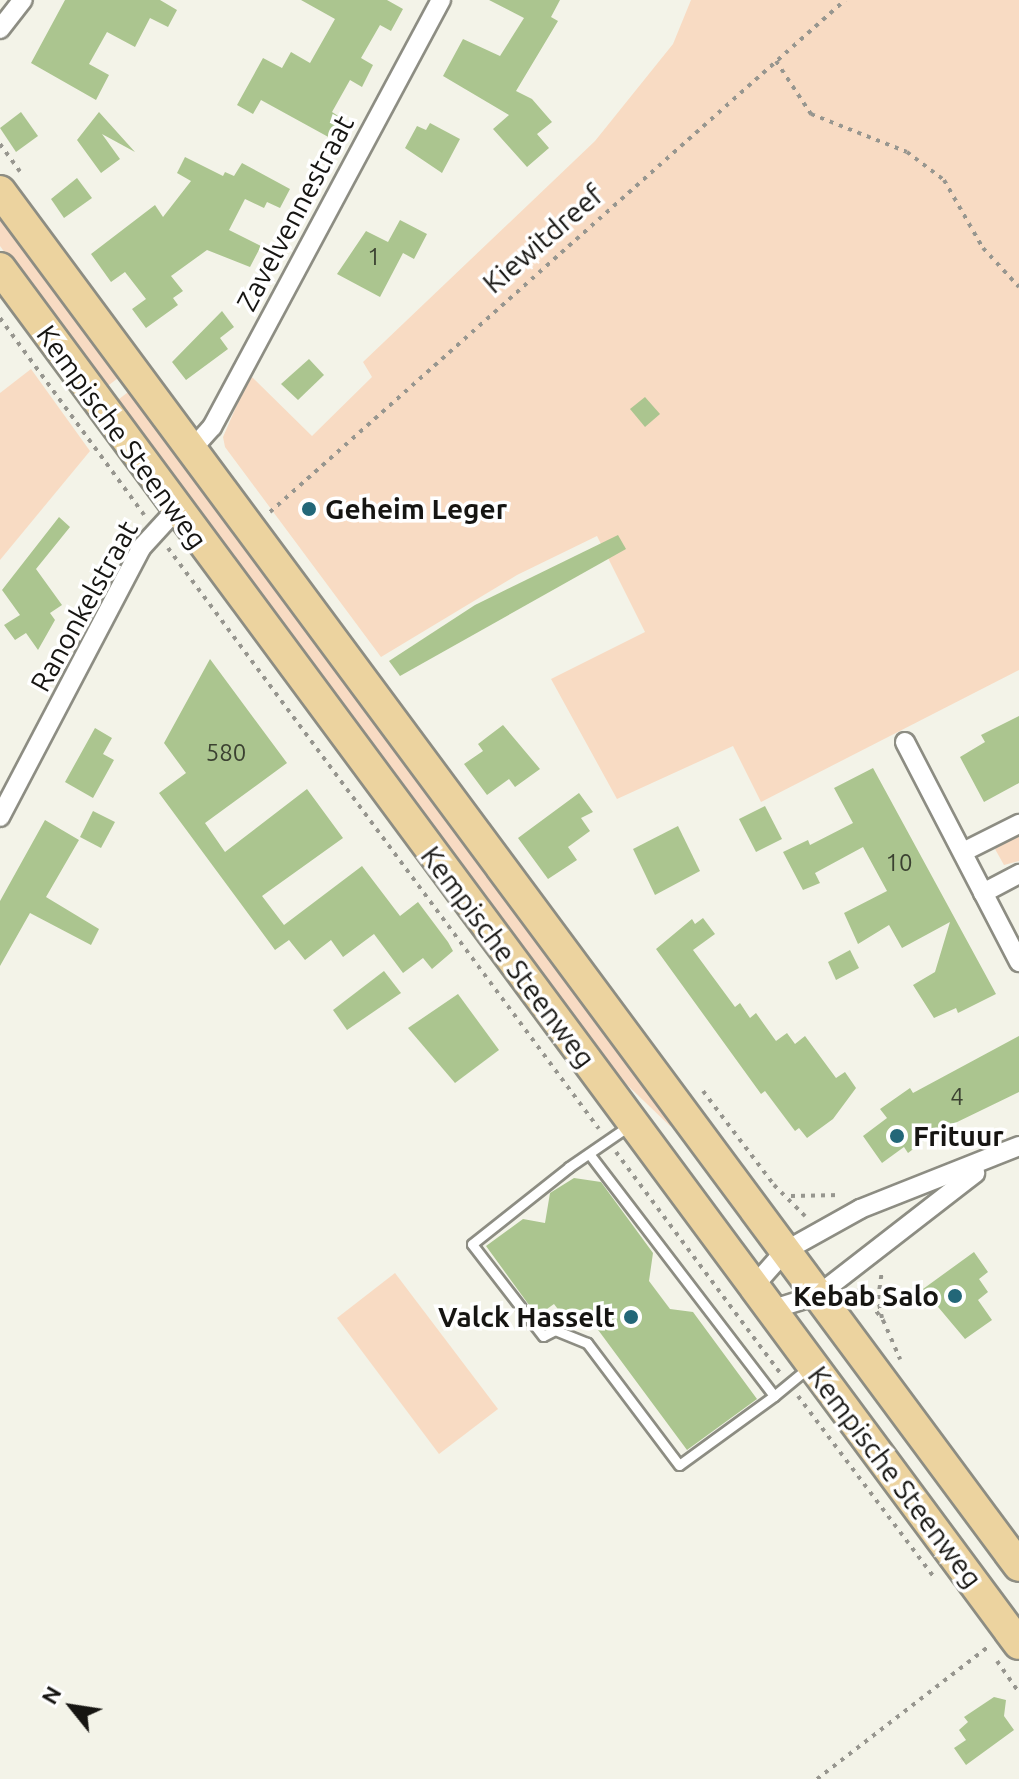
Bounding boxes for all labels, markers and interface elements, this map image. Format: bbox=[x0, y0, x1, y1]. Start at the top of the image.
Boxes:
street label: Zavelvennestraat bbox=[229, 109, 361, 317]
street label: Kiewitdreef bbox=[476, 178, 610, 300]
house number: 1 bbox=[367, 243, 381, 271]
street label: Kempische Steenweg bbox=[30, 319, 214, 555]
place label: Geheim Leger bbox=[325, 492, 507, 526]
marker: Geheim Leger bbox=[300, 500, 318, 518]
street label: Ranonkelstraat bbox=[23, 515, 145, 697]
house number: 580 bbox=[206, 739, 246, 767]
street label: Kempische Steenweg bbox=[414, 840, 602, 1074]
house number: 10 bbox=[885, 849, 913, 877]
house number: 4 bbox=[950, 1083, 964, 1111]
place label: Frituur bbox=[913, 1119, 1004, 1153]
marker: Frituur bbox=[888, 1127, 906, 1145]
place label: Kebab Salo bbox=[793, 1279, 939, 1313]
marker: Kebab Salo bbox=[946, 1287, 964, 1305]
place label: Valck Hasselt bbox=[438, 1300, 615, 1334]
marker: Valck Hasselt bbox=[622, 1308, 640, 1326]
street label: Kempische Steenweg bbox=[801, 1360, 989, 1594]
north arrow bbox=[32, 1667, 112, 1747]
text: N bbox=[36, 1681, 66, 1708]

